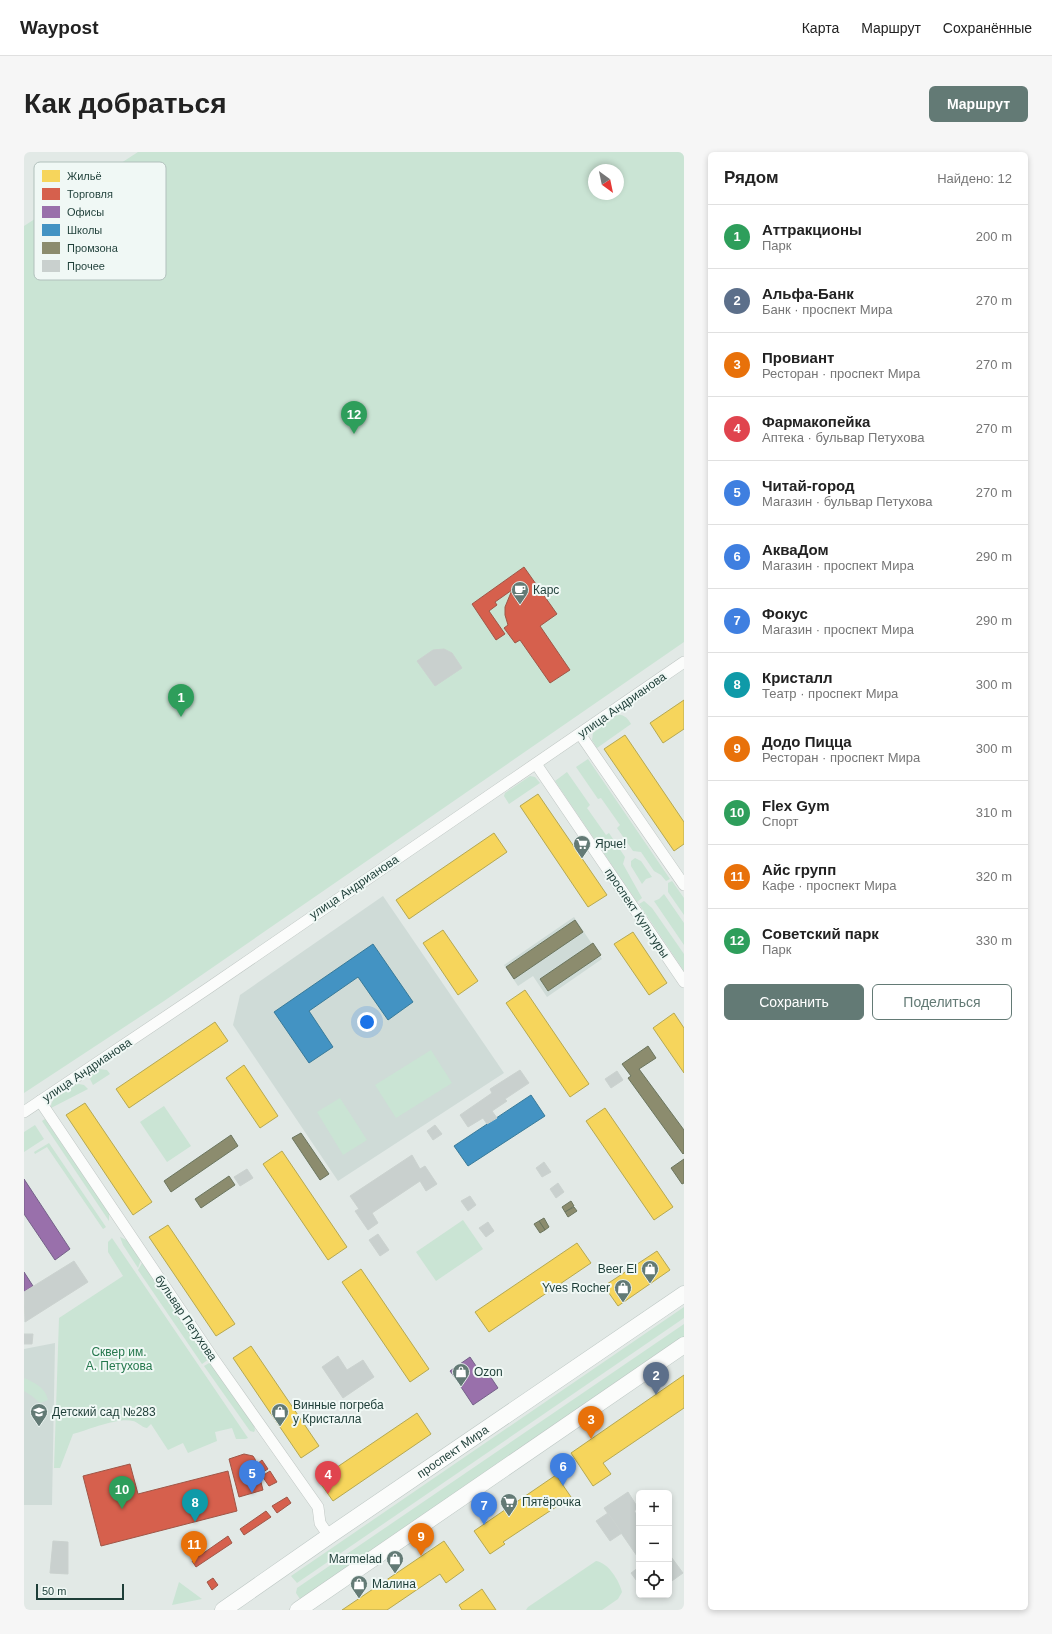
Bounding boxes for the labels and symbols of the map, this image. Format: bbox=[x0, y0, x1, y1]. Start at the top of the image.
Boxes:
legend bbox=[34, 162, 166, 280]
north arrow bbox=[588, 164, 624, 200]
text: Жильё bbox=[67, 170, 102, 182]
text: Торговля bbox=[67, 188, 113, 200]
text: Офисы bbox=[67, 206, 104, 218]
text: Школы bbox=[67, 224, 102, 236]
text: Промзона bbox=[67, 242, 119, 254]
text: Прочее bbox=[67, 260, 105, 272]
pin: 12 bbox=[341, 401, 367, 434]
cafe icon: Карс bbox=[510, 580, 530, 605]
place label: Карс bbox=[533, 583, 559, 597]
street label: улица Андрианова bbox=[575, 669, 669, 741]
pin: 1 bbox=[168, 684, 194, 717]
supermarket icon: Ярче! bbox=[572, 834, 592, 859]
place label: Ярче! bbox=[595, 837, 626, 851]
street label: улица Андрианова bbox=[307, 852, 401, 922]
street label: проспект Культуры bbox=[602, 866, 672, 960]
your location bbox=[357, 1012, 377, 1032]
street label: улица Андрианова bbox=[40, 1035, 134, 1105]
shop icon: Beer El bbox=[640, 1259, 660, 1284]
place label: Beer El bbox=[598, 1262, 637, 1276]
street label: бульвар Петухова bbox=[152, 1272, 220, 1364]
shop icon: Yves Rocher bbox=[613, 1278, 633, 1303]
place label: Yves Rocher bbox=[542, 1281, 610, 1295]
park label: Сквер им. А. Петухова bbox=[86, 1345, 153, 1373]
shop icon: Ozon bbox=[451, 1362, 471, 1387]
pin: 2 bbox=[643, 1362, 669, 1395]
place label: Ozon bbox=[474, 1365, 503, 1379]
place label: Винные погреба у Кристалла bbox=[293, 1398, 384, 1426]
school or university icon: Детский сад №283 bbox=[29, 1402, 49, 1427]
shop icon: Винные погреба у Кристалла bbox=[270, 1402, 290, 1427]
place label: Детский сад №283 bbox=[52, 1405, 156, 1419]
pin: 3 bbox=[578, 1406, 604, 1439]
street label: проспект Мира bbox=[414, 1422, 491, 1481]
pin: 6 bbox=[550, 1453, 576, 1486]
pin: 5 bbox=[239, 1460, 265, 1493]
pin: 4 bbox=[315, 1461, 341, 1494]
pin: 10 bbox=[109, 1476, 135, 1509]
pin: 8 bbox=[182, 1489, 208, 1522]
pin: 7 bbox=[471, 1492, 497, 1525]
supermarket icon: Пятёрочка bbox=[499, 1492, 519, 1517]
place label: Пятёрочка bbox=[522, 1495, 581, 1509]
pin: 9 bbox=[408, 1523, 434, 1556]
pin: 11 bbox=[181, 1531, 207, 1564]
shop icon: Marmelad bbox=[385, 1549, 405, 1574]
place label: Marmelad bbox=[329, 1552, 382, 1566]
shop icon: Малина bbox=[349, 1574, 369, 1599]
place label: Малина bbox=[372, 1577, 416, 1591]
scale bar bbox=[36, 1582, 124, 1601]

